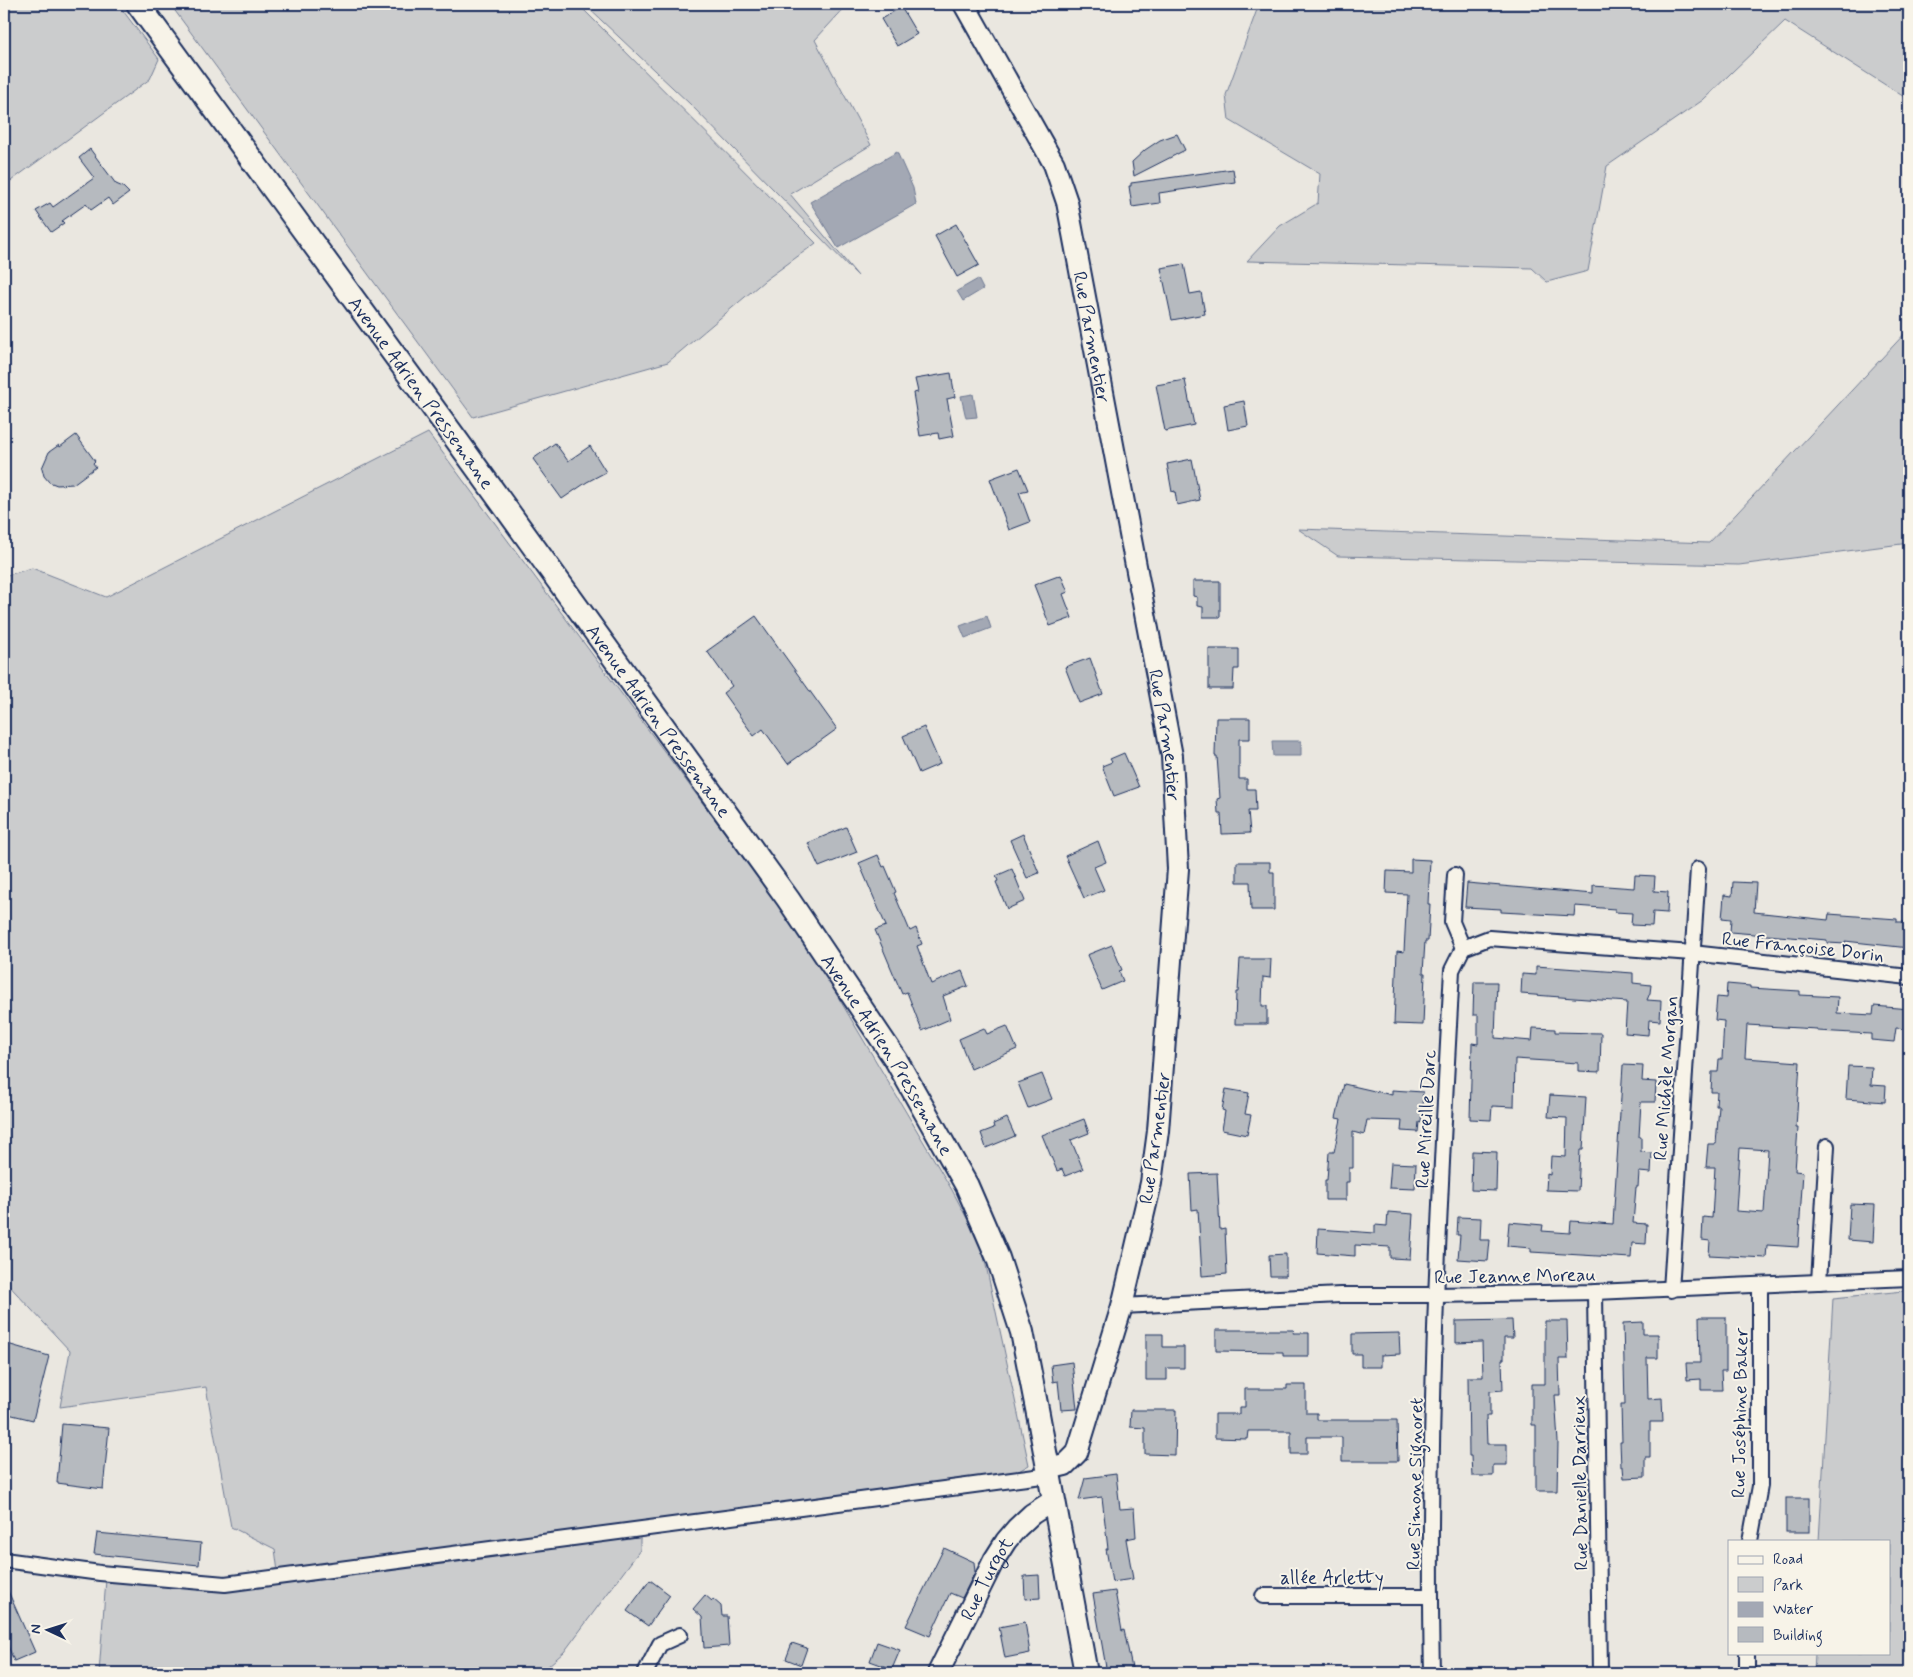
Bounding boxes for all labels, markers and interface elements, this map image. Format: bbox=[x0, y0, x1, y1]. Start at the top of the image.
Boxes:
street label: Rue Parmentier bbox=[1066, 269, 1116, 405]
street label: Avenue Adrien Pressemane bbox=[342, 292, 499, 495]
street label: Avenue Adrien Pressemane bbox=[580, 620, 736, 823]
street label: Rue Parmentier bbox=[1142, 667, 1185, 802]
street label: Rue Françoise Dorin bbox=[1720, 927, 1885, 968]
street label: Avenue Adrien Pressemane bbox=[815, 950, 958, 1160]
street label: Rue Michèle Morgan bbox=[1648, 995, 1686, 1161]
street label: Rue Mireille Darc bbox=[1410, 1049, 1443, 1189]
street label: Rue Parmentier bbox=[1134, 1071, 1177, 1206]
street label: Rue Jeanne Moreau bbox=[1434, 1263, 1596, 1290]
street label: Rue Joséphine Baker bbox=[1727, 1327, 1754, 1499]
street label: Rue Danielle Darrieux bbox=[1566, 1395, 1595, 1571]
street label: Rue Simone Signoret bbox=[1401, 1397, 1433, 1571]
street label: Rue Turgot bbox=[955, 1533, 1019, 1625]
legend bbox=[1728, 1540, 1890, 1654]
text: Road bbox=[1773, 1550, 1803, 1570]
street label: allée Arletty bbox=[1280, 1566, 1384, 1592]
text: Park bbox=[1773, 1576, 1803, 1596]
text: Water bbox=[1773, 1600, 1813, 1620]
north arrow bbox=[22, 1604, 72, 1654]
text: N bbox=[27, 1624, 45, 1634]
text: Building bbox=[1773, 1626, 1823, 1647]

